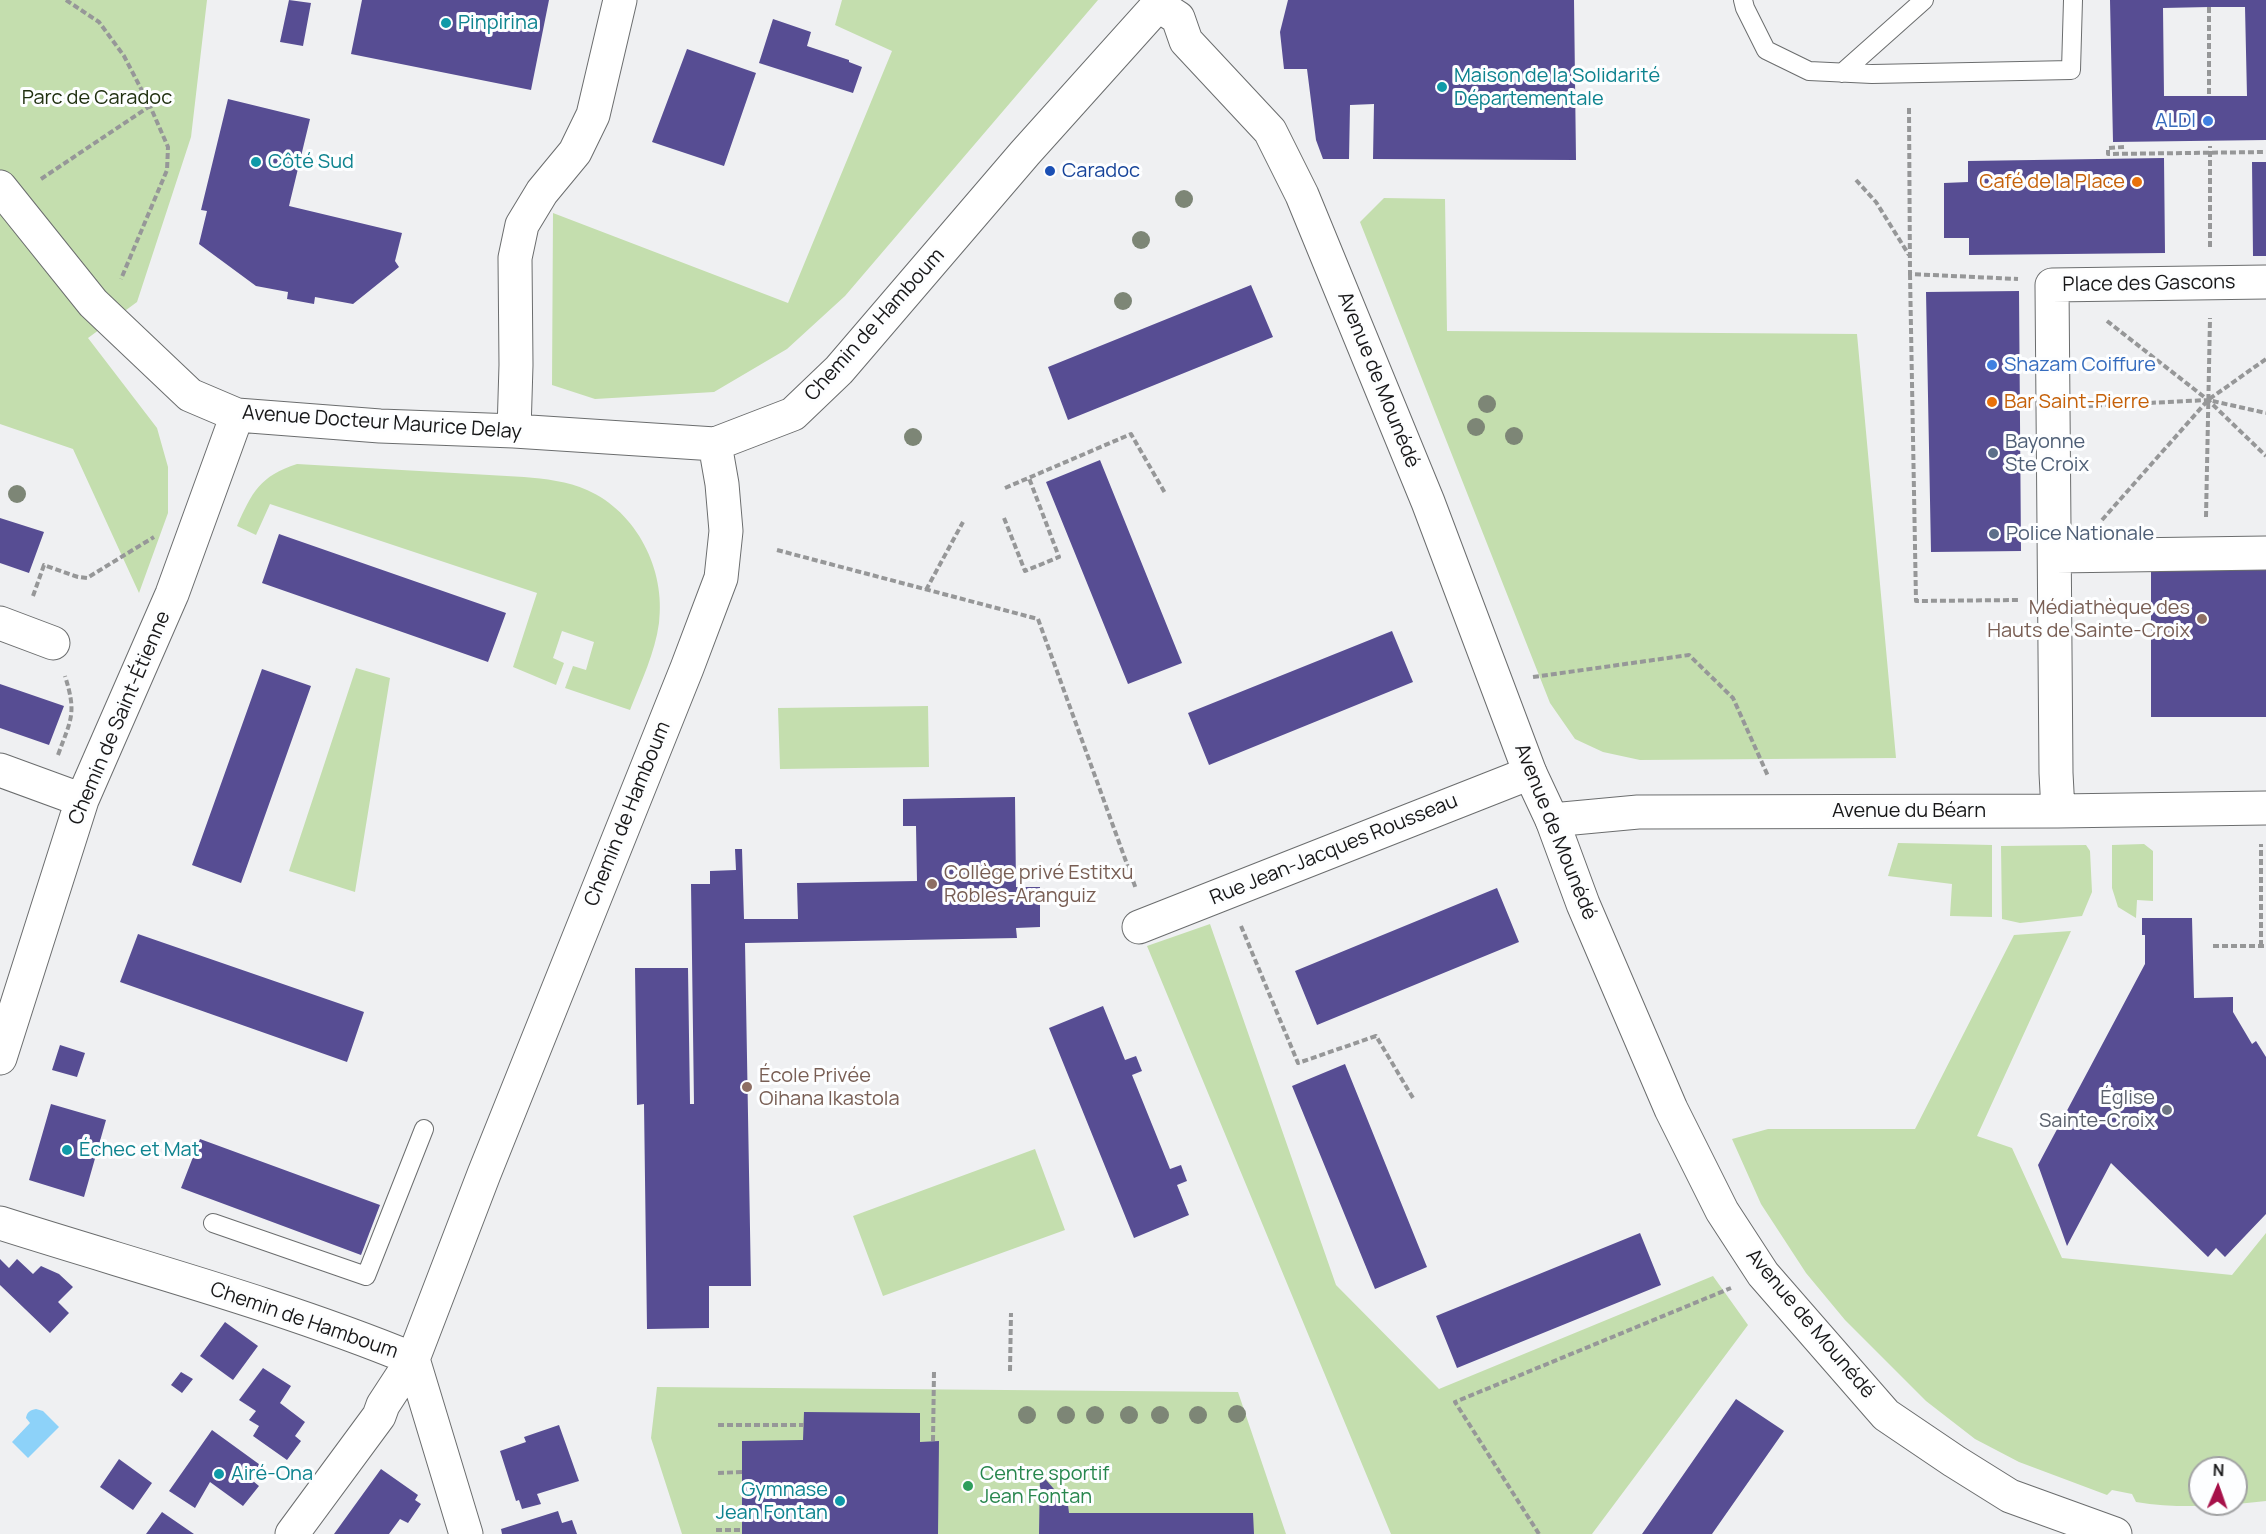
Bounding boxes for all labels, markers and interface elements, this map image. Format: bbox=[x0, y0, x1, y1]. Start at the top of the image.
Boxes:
place label: Pinpirina bbox=[458, 11, 538, 35]
marker: Pinpirina bbox=[439, 16, 453, 30]
place label: Maison de la Solidarité Départementale bbox=[1454, 64, 1660, 111]
marker: Maison de la Solidarité Départementale bbox=[1435, 80, 1449, 94]
park label: Parc de Caradoc bbox=[22, 86, 172, 110]
place label: ALDI bbox=[2155, 109, 2196, 133]
marker: ALDI bbox=[2201, 114, 2215, 128]
place label: Côté Sud bbox=[268, 150, 354, 174]
marker: Côté Sud bbox=[249, 155, 263, 169]
place label: Caradoc bbox=[1062, 159, 1140, 183]
marker: Caradoc bbox=[1043, 164, 1057, 178]
place label: Café de la Place bbox=[1979, 170, 2125, 194]
marker: Café de la Place bbox=[2130, 175, 2144, 189]
street label: Chemin de Hamboum bbox=[800, 244, 950, 406]
street label: Place des Gascons bbox=[2062, 270, 2236, 298]
street label: Avenue de Mounédé bbox=[1332, 289, 1424, 471]
place label: Shazam Coiffure bbox=[2004, 353, 2156, 377]
marker: Shazam Coiffure bbox=[1985, 358, 1999, 372]
place label: Bar Saint-Pierre bbox=[2004, 390, 2149, 414]
marker: Bar Saint-Pierre bbox=[1985, 395, 1999, 409]
street label: Avenue Docteur Maurice Delay bbox=[241, 401, 523, 445]
place label: Bayonne Ste Croix bbox=[2005, 430, 2089, 477]
marker: Bayonne Ste Croix bbox=[1986, 446, 2000, 460]
place label: Police Nationale bbox=[2006, 522, 2154, 546]
marker: Police Nationale bbox=[1987, 527, 2001, 541]
place label: Médiathèque des Hauts de Sainte-Croix bbox=[1987, 596, 2190, 643]
street label: Chemin de Saint-Étienne bbox=[64, 608, 176, 828]
marker: Médiathèque des Hauts de Sainte-Croix bbox=[2195, 612, 2209, 626]
street label: Chemin de Hamboum bbox=[580, 718, 676, 910]
street label: Avenue de Mounédé bbox=[1509, 741, 1601, 923]
street label: Rue Jean-Jacques Rousseau bbox=[1207, 789, 1461, 911]
street label: Avenue du Béarn bbox=[1832, 799, 1986, 823]
place label: Collège privé Estitxu Robles-Aranguiz bbox=[944, 861, 1133, 908]
marker: Collège privé Estitxu Robles-Aranguiz bbox=[925, 877, 939, 891]
place label: École Privée Oihana Ikastola bbox=[759, 1064, 900, 1111]
marker: École Privée Oihana Ikastola bbox=[740, 1080, 754, 1094]
place label: Église Sainte-Croix bbox=[2039, 1086, 2155, 1133]
marker: Église Sainte-Croix bbox=[2160, 1103, 2174, 1117]
place label: Échec et Mat bbox=[79, 1138, 200, 1162]
marker: Échec et Mat bbox=[60, 1143, 74, 1157]
street label: Avenue de Mounédé bbox=[1741, 1244, 1879, 1404]
street label: Chemin de Hamboum bbox=[207, 1278, 401, 1364]
north arrow bbox=[2188, 1456, 2248, 1516]
text: N bbox=[2212, 1459, 2225, 1481]
place label: Airé-Ona bbox=[231, 1462, 313, 1486]
place label: Centre sportif Jean Fontan bbox=[980, 1462, 1109, 1509]
marker: Airé-Ona bbox=[212, 1467, 226, 1481]
place label: Gymnase Jean Fontan bbox=[716, 1478, 828, 1525]
marker: Centre sportif Jean Fontan bbox=[961, 1479, 975, 1493]
marker: Gymnase Jean Fontan bbox=[833, 1494, 847, 1508]

